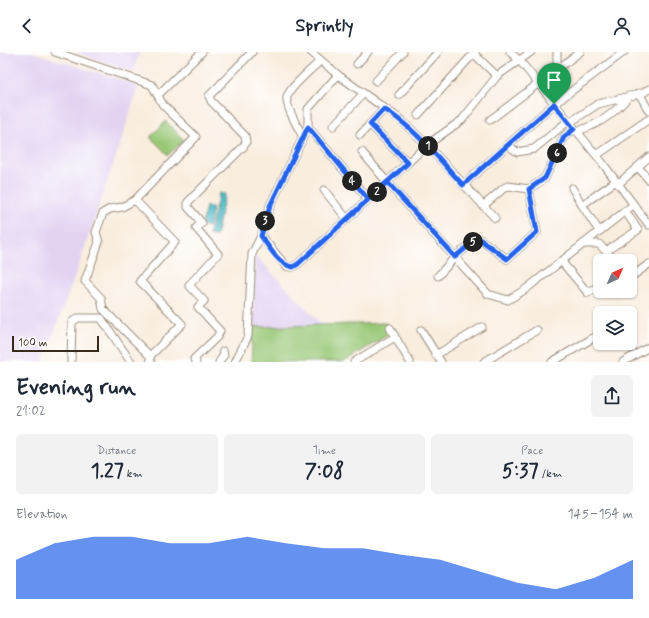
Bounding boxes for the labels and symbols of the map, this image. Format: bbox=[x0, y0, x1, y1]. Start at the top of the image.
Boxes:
pin bbox=[537, 63, 571, 104]
pin: 1 bbox=[418, 136, 438, 156]
pin: 6 bbox=[547, 143, 567, 163]
pin: 4 bbox=[342, 171, 362, 191]
pin: 2 bbox=[367, 182, 387, 202]
pin: 3 bbox=[255, 211, 275, 231]
pin: 5 bbox=[463, 232, 483, 252]
north arrow bbox=[593, 254, 637, 298]
scale bar bbox=[12, 334, 99, 353]

